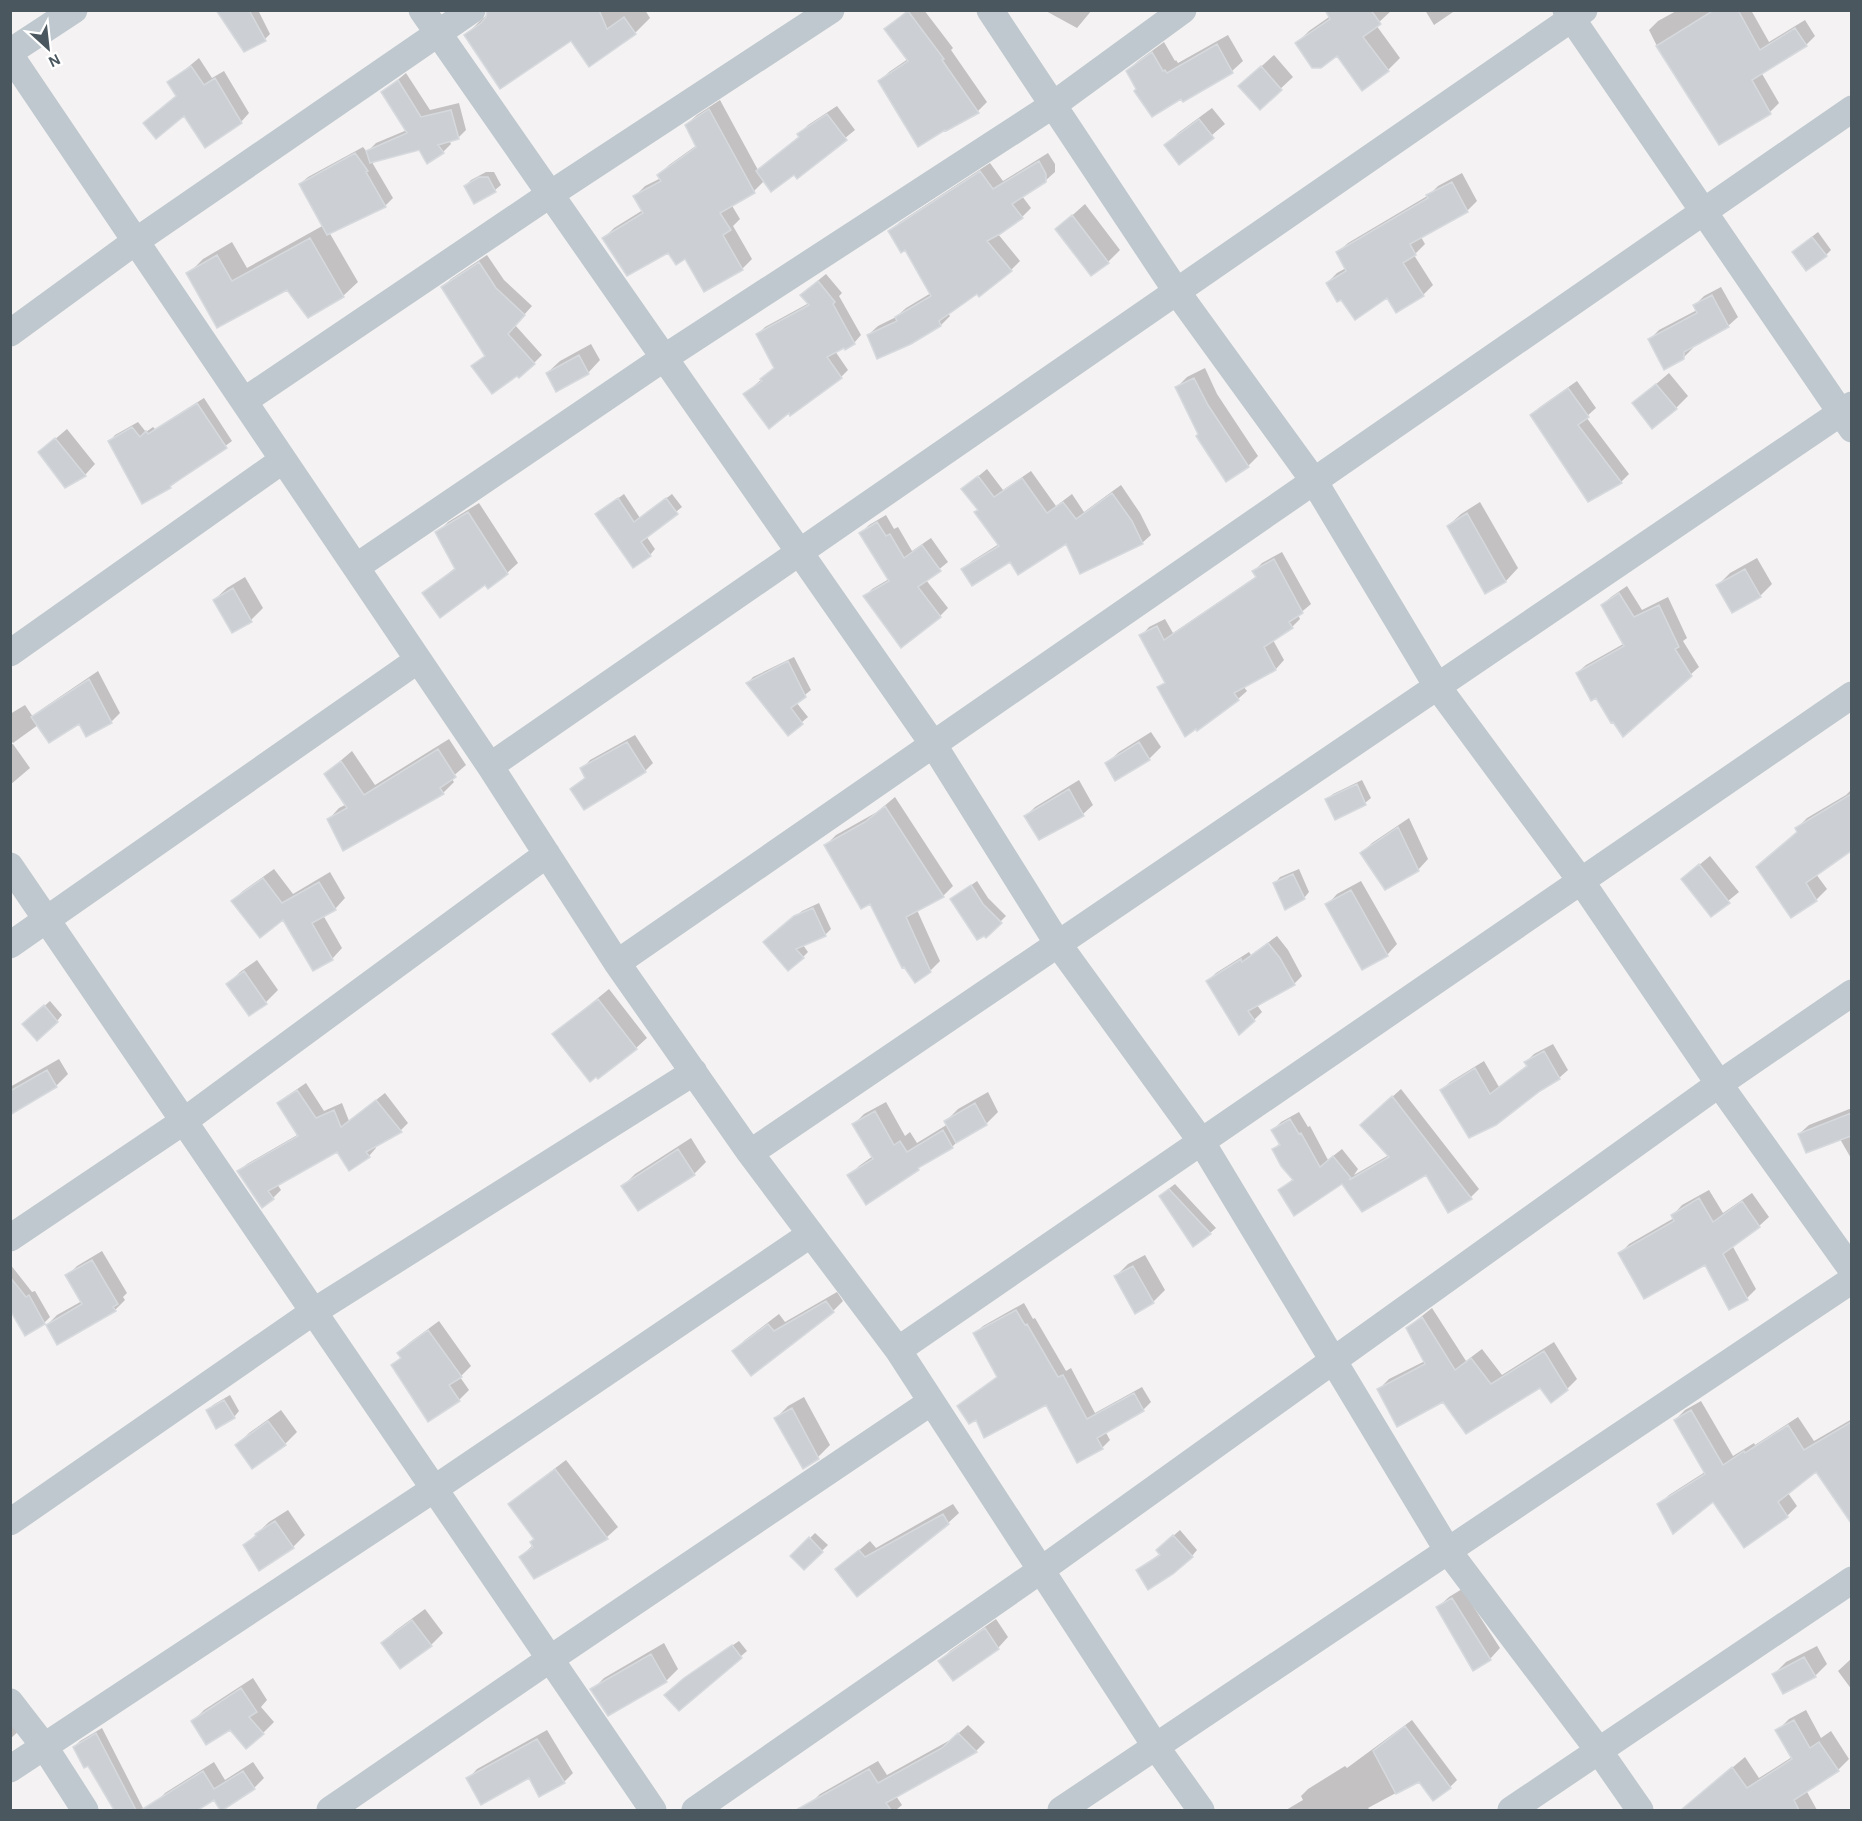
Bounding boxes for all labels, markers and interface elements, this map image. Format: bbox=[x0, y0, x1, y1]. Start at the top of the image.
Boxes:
north arrow bbox=[18, 18, 78, 78]
text: N bbox=[46, 51, 63, 70]

